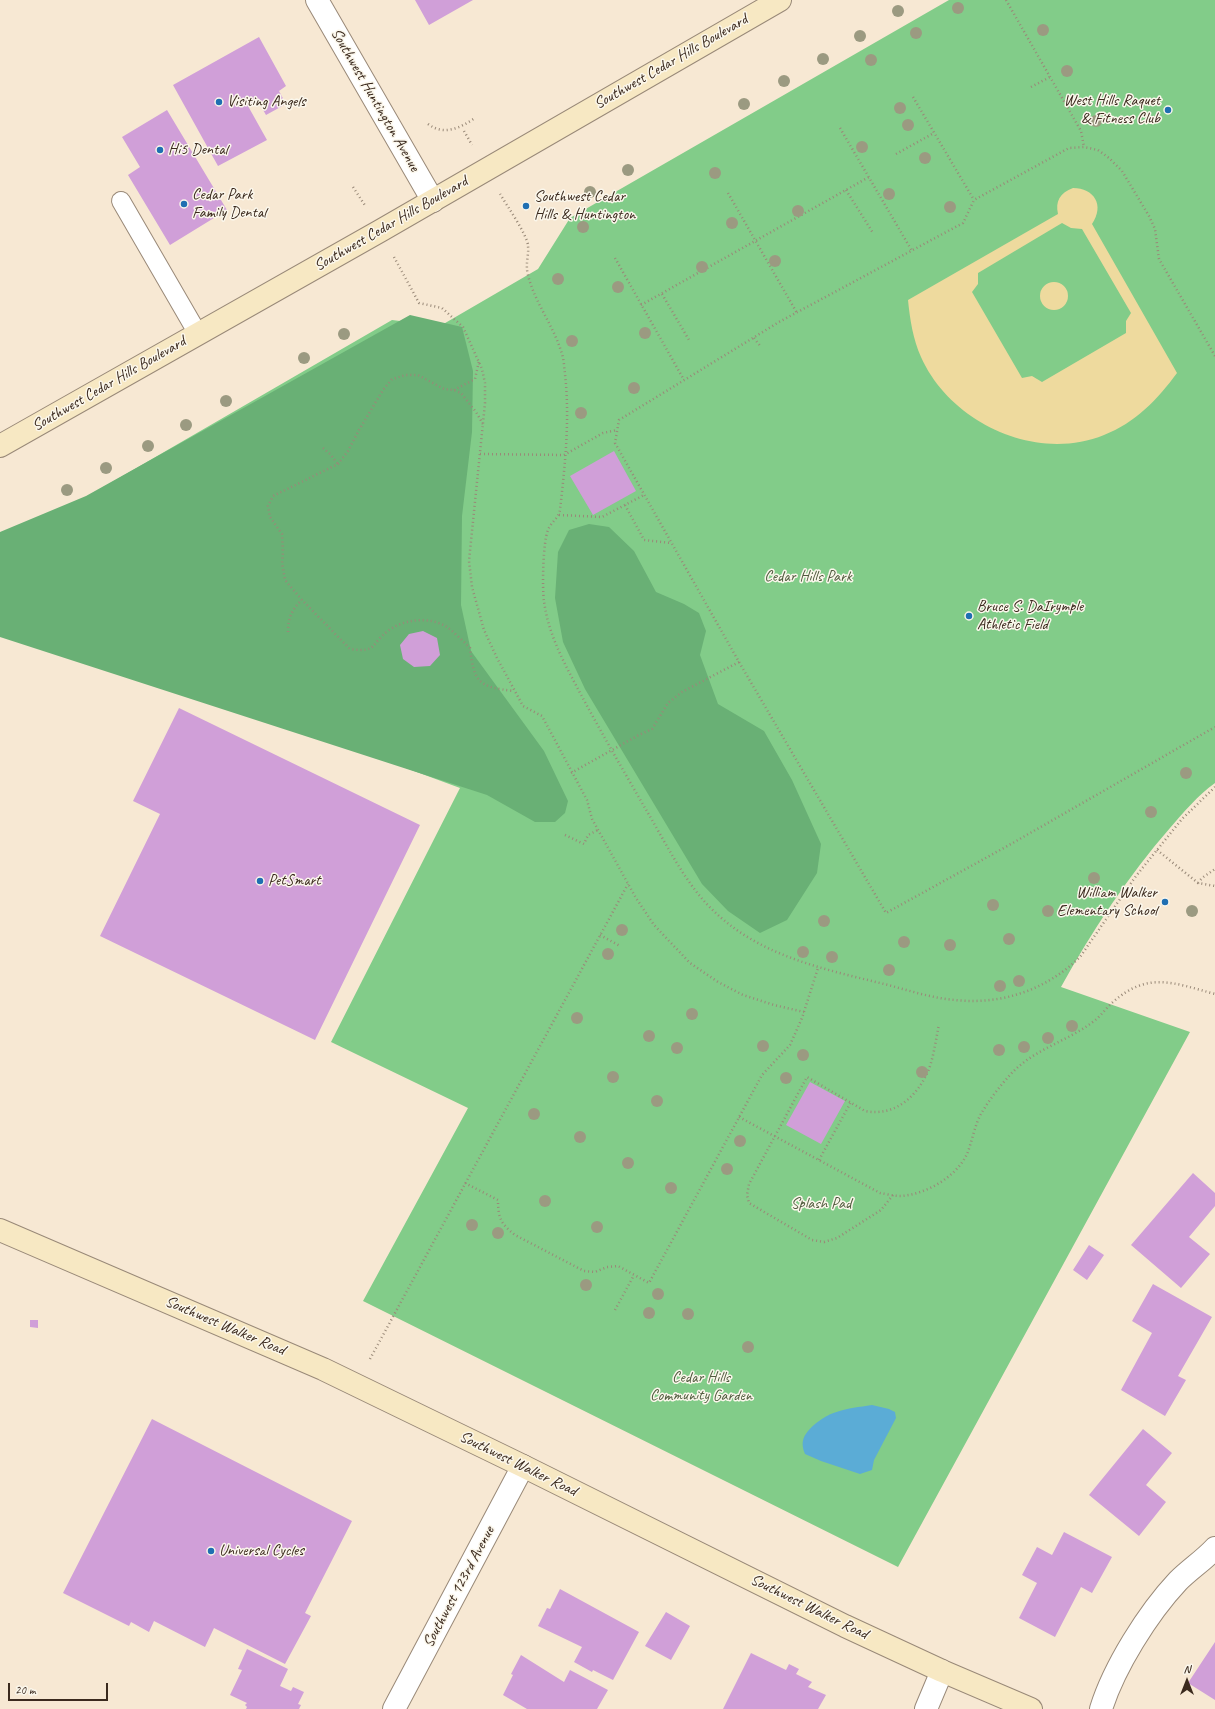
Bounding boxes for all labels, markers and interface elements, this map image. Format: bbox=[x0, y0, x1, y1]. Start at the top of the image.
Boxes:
street label: Southwest Cedar Hills Boulevard bbox=[591, 10, 751, 114]
street label: Southwest Huntington Avenue bbox=[326, 25, 424, 175]
place label: West Hills Raquet & Fitness Club bbox=[1064, 91, 1160, 129]
place label: Visiting Angels bbox=[227, 92, 305, 112]
marker: Visiting Angels bbox=[214, 97, 224, 107]
marker: West Hills Raquet & Fitness Club bbox=[1163, 105, 1173, 115]
place label: Hi5 Dental bbox=[168, 140, 227, 160]
marker: Hi5 Dental bbox=[155, 145, 165, 155]
street label: Southwest Cedar Hills Boulevard bbox=[311, 172, 471, 276]
place label: Cedar Park Family Dental bbox=[192, 185, 266, 223]
place label: Southwest Cedar Hills & Huntington bbox=[534, 187, 635, 225]
marker: Cedar Park Family Dental bbox=[179, 199, 189, 209]
marker: Southwest Cedar Hills & Huntington bbox=[521, 201, 531, 211]
street label: Southwest Cedar Hills Boulevard bbox=[29, 332, 189, 436]
park label: Cedar Hills Park bbox=[764, 567, 852, 587]
place label: Bruce S. DaIrymple Athletic Field bbox=[977, 597, 1083, 635]
marker: Bruce S. DaIrymple Athletic Field bbox=[964, 611, 974, 621]
place label: PetSmart bbox=[268, 871, 321, 891]
marker: PetSmart bbox=[255, 876, 265, 886]
place label: William Walker Elementary School bbox=[1057, 883, 1157, 921]
marker: William Walker Elementary School bbox=[1160, 897, 1170, 907]
park label: Splash Pad bbox=[791, 1194, 851, 1214]
street label: Southwest Walker Road bbox=[162, 1292, 288, 1360]
park label: Cedar Hills Community Garden bbox=[650, 1368, 752, 1406]
street label: Southwest Walker Road bbox=[456, 1427, 580, 1501]
street label: Southwest 123rd Avenue bbox=[419, 1523, 499, 1651]
place label: Universal Cycles bbox=[219, 1541, 304, 1561]
marker: Universal Cycles bbox=[206, 1546, 216, 1556]
street label: Southwest Walker Road bbox=[747, 1570, 871, 1644]
north arrow bbox=[1167, 1661, 1207, 1701]
text: N bbox=[1184, 1662, 1190, 1676]
scale bar bbox=[10, 1675, 110, 1701]
text: 20 m bbox=[15, 1682, 35, 1698]

